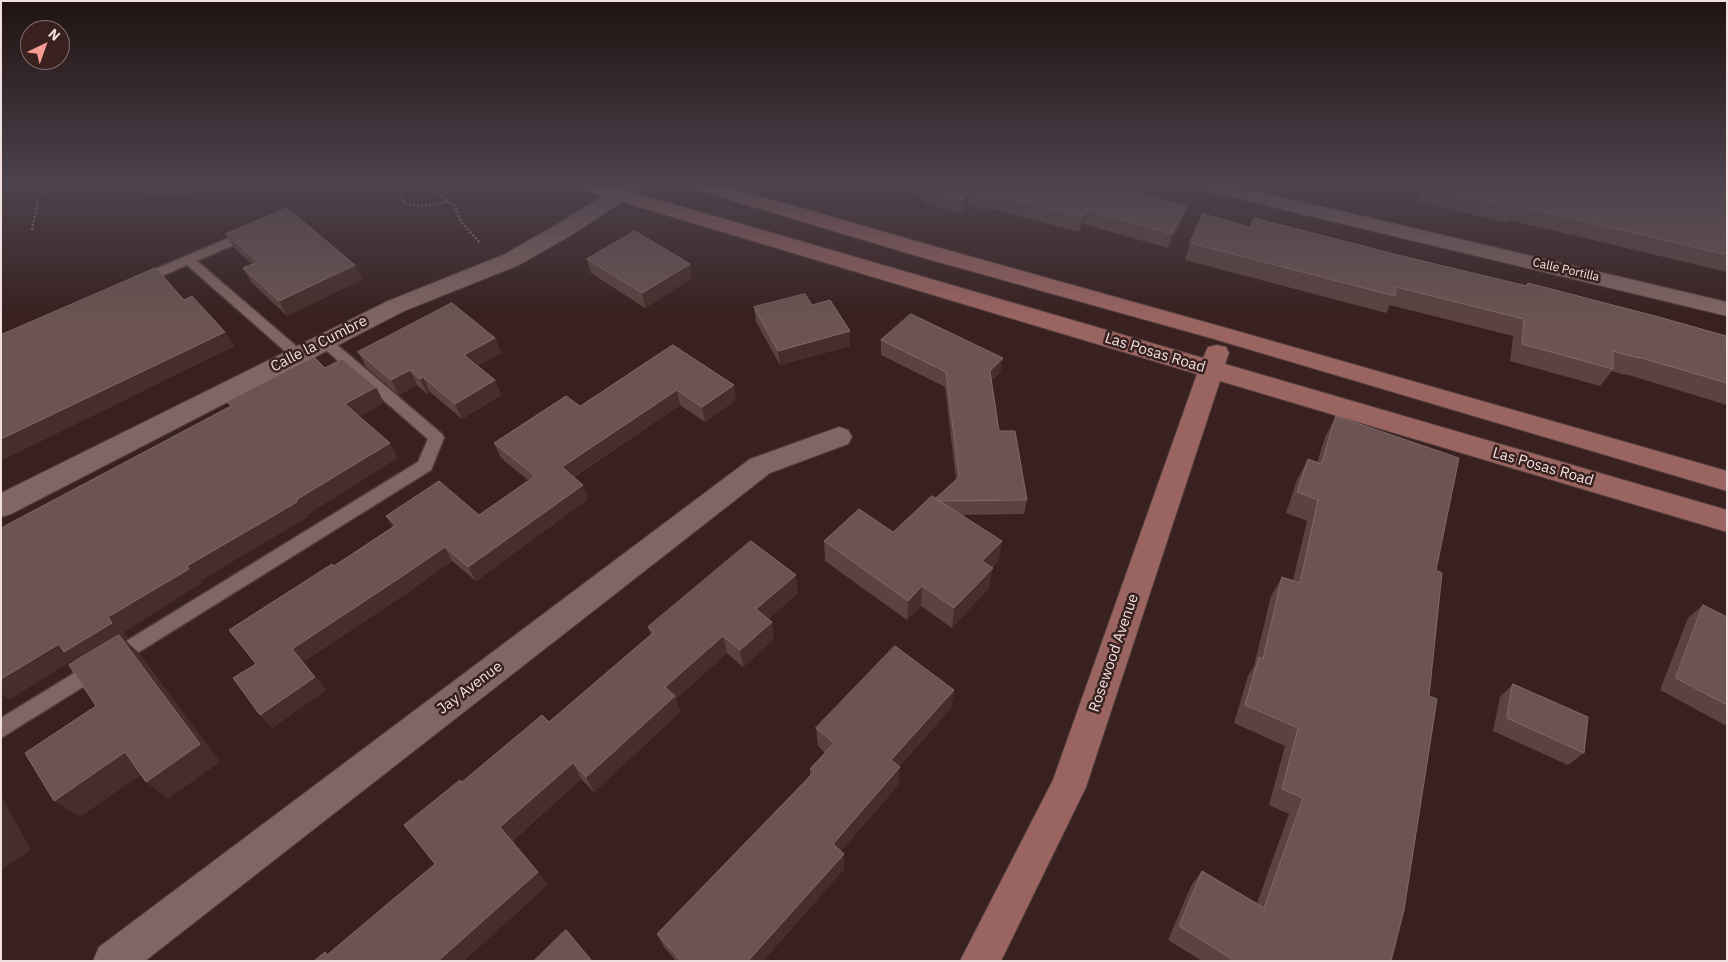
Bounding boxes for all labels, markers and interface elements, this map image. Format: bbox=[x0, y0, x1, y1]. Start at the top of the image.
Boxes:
north arrow bbox=[20, 20, 70, 70]
text: N bbox=[45, 25, 64, 45]
street label: Calle Portilla bbox=[1531, 255, 1601, 285]
street label: Calle la Cumbre bbox=[268, 312, 370, 376]
street label: Las Posas Road bbox=[1103, 329, 1207, 377]
street label: Las Posas Road bbox=[1490, 444, 1596, 490]
street label: Rosewood Avenue bbox=[1085, 592, 1143, 714]
street label: Jay Avenue bbox=[434, 658, 506, 718]

